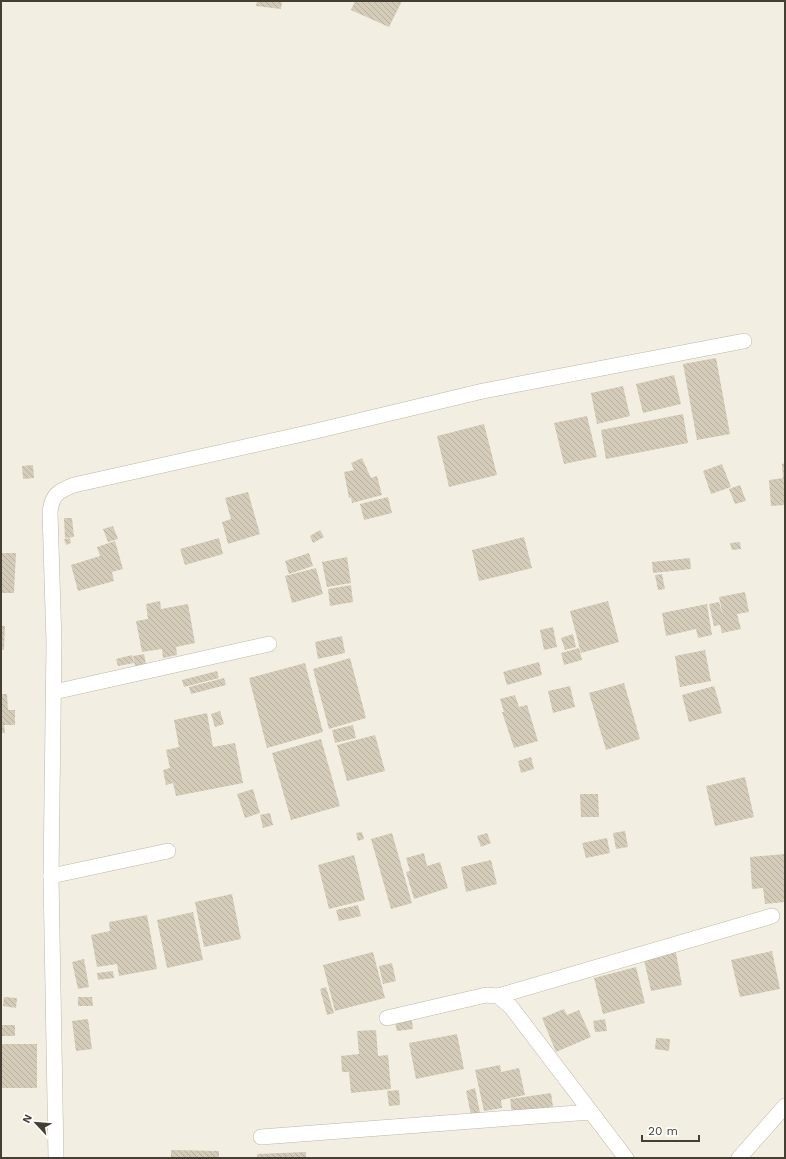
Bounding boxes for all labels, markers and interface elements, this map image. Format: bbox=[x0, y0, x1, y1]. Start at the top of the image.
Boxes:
north arrow bbox=[16, 1103, 56, 1143]
text: N bbox=[20, 1112, 35, 1125]
scale bar bbox=[642, 1117, 699, 1143]
text: 20 m bbox=[648, 1124, 678, 1138]

